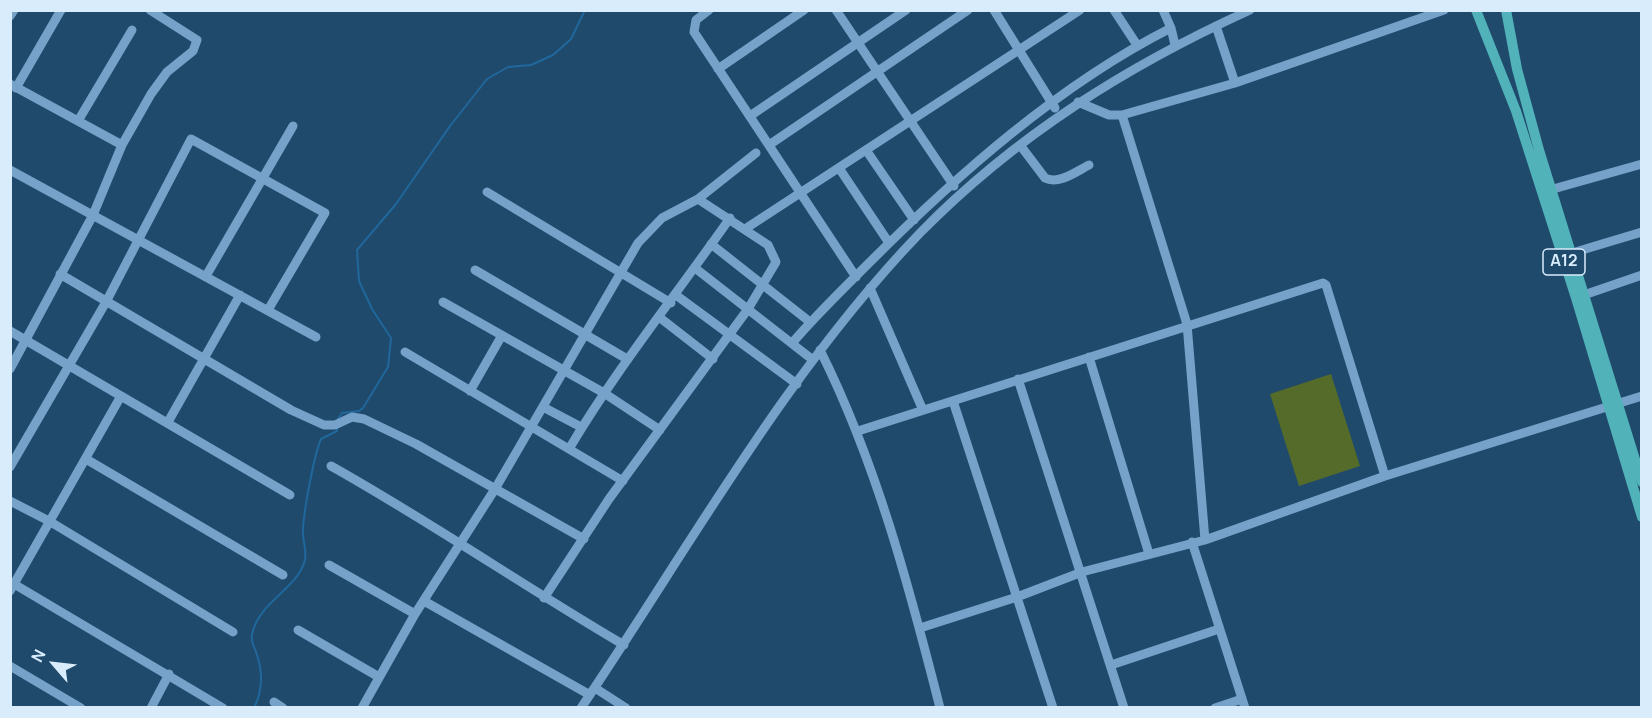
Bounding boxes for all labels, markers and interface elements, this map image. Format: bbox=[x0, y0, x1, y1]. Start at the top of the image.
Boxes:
road number: A12 bbox=[1543, 249, 1585, 275]
north arrow bbox=[24, 634, 84, 694]
text: N bbox=[26, 645, 51, 666]

